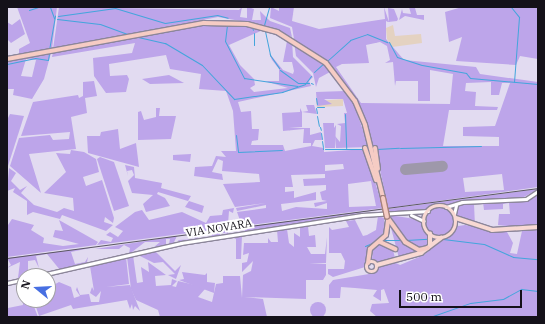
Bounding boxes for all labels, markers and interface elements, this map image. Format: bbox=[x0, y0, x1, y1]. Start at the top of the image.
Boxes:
street label: VIA NOVARA bbox=[185, 216, 253, 240]
north arrow bbox=[16, 268, 56, 308]
text: N bbox=[18, 278, 34, 291]
scale bar bbox=[401, 282, 524, 308]
text: 500 m bbox=[406, 289, 442, 304]

